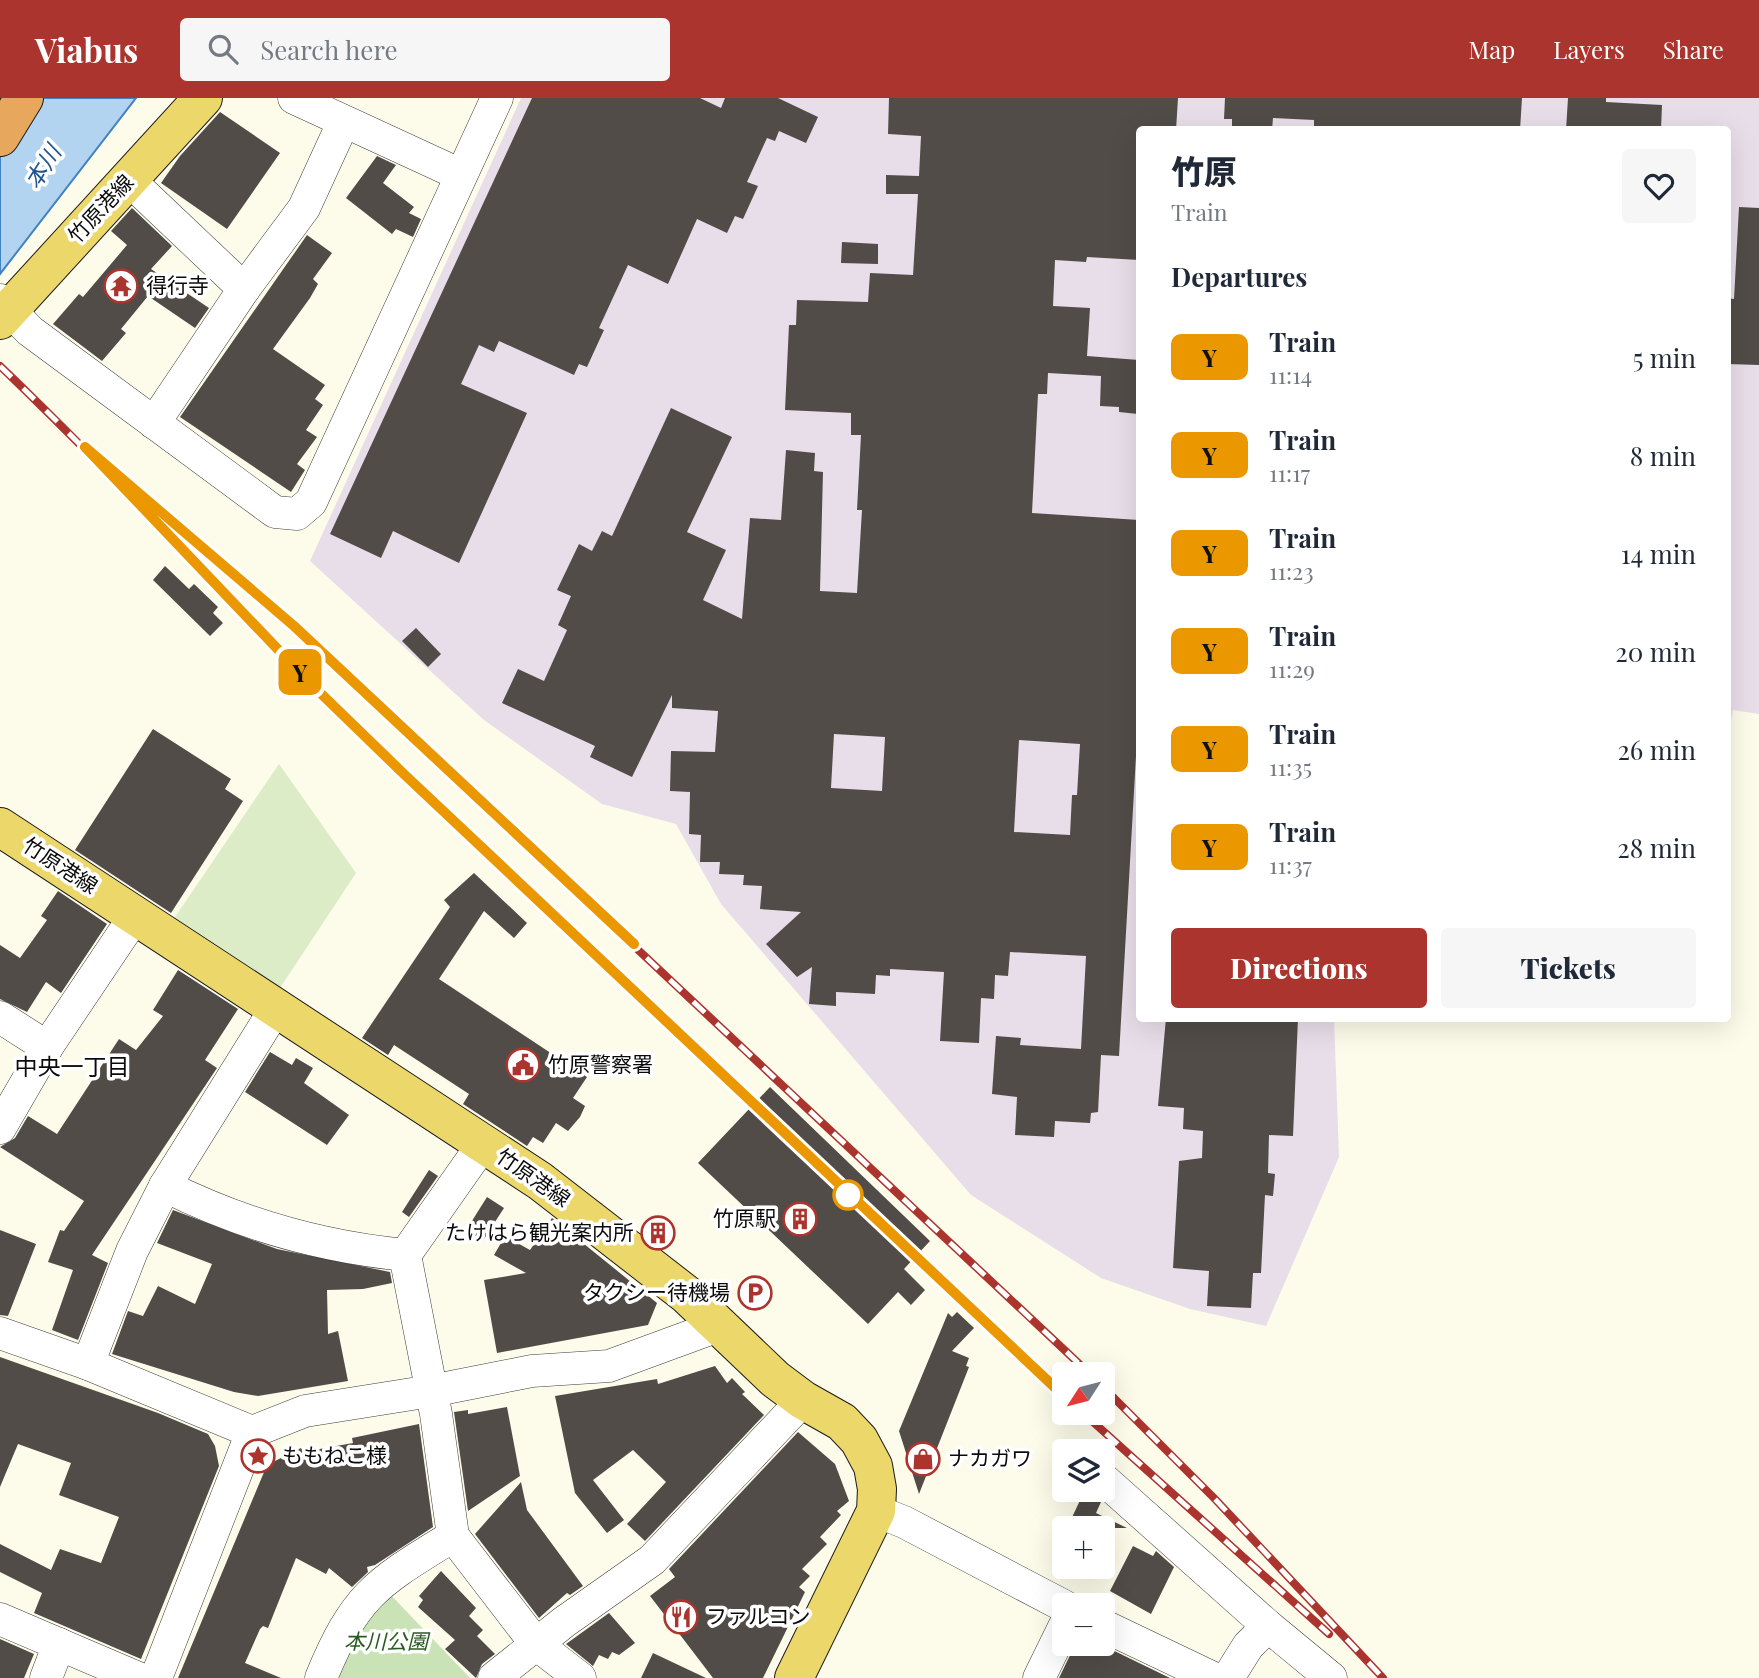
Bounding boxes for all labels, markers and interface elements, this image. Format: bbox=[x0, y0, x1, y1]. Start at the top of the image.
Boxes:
search box bbox=[180, 18, 670, 81]
text: Viabus bbox=[35, 27, 138, 71]
icon: search bbox=[204, 30, 242, 68]
text: Search here bbox=[260, 32, 398, 67]
text: Map bbox=[1469, 33, 1515, 65]
text: Layers bbox=[1553, 33, 1625, 65]
text: Share bbox=[1663, 33, 1724, 65]
water label: 本川 bbox=[16, 136, 69, 194]
text: 竹原 bbox=[1171, 148, 1237, 192]
button: heart bbox=[1622, 149, 1696, 223]
street label: 竹原港線 bbox=[61, 167, 138, 248]
text: Train bbox=[1171, 196, 1227, 227]
text: Departures bbox=[1171, 259, 1307, 294]
temple icon: 得行寺 bbox=[102, 267, 140, 305]
place label: 得行寺 bbox=[146, 270, 209, 298]
text: Train bbox=[1269, 324, 1336, 359]
text: 5 min bbox=[1633, 340, 1696, 375]
text: Y bbox=[1202, 341, 1217, 373]
text: 11:14 bbox=[1269, 359, 1312, 390]
text: Train bbox=[1269, 422, 1336, 457]
text: 8 min bbox=[1630, 438, 1696, 473]
text: Y bbox=[1202, 439, 1217, 471]
text: 11:17 bbox=[1269, 457, 1310, 488]
text: Train bbox=[1269, 520, 1336, 555]
text: 14 min bbox=[1621, 536, 1696, 571]
text: Y bbox=[1202, 537, 1217, 569]
text: 11:23 bbox=[1269, 555, 1314, 586]
text: Train bbox=[1269, 618, 1336, 653]
text: 20 min bbox=[1615, 634, 1696, 669]
text: Y bbox=[1202, 635, 1217, 667]
line badge: Y bbox=[277, 649, 323, 695]
text: 11:29 bbox=[1269, 653, 1315, 684]
text: Y bbox=[293, 656, 307, 688]
text: Train bbox=[1269, 716, 1336, 751]
text: 26 min bbox=[1617, 732, 1696, 767]
text: Y bbox=[1202, 733, 1217, 765]
text: 11:35 bbox=[1269, 751, 1312, 782]
text: Train bbox=[1269, 814, 1336, 849]
street label: 竹原港線 bbox=[18, 830, 104, 899]
text: 28 min bbox=[1617, 830, 1696, 865]
text: Y bbox=[1202, 831, 1217, 863]
text: 11:37 bbox=[1269, 849, 1312, 880]
button: Directions bbox=[1171, 928, 1427, 1008]
button: Tickets bbox=[1441, 928, 1696, 1008]
public building icon: 竹原警察署 bbox=[504, 1046, 542, 1084]
place label: 竹原警察署 bbox=[548, 1049, 653, 1077]
district label: 中央一丁目 bbox=[15, 1050, 130, 1081]
street label: 竹原港線 bbox=[492, 1141, 577, 1212]
unlabelled marker bbox=[833, 1180, 863, 1210]
building icon: 竹原駅 bbox=[781, 1200, 819, 1238]
place label: 竹原駅 bbox=[713, 1203, 776, 1231]
building icon: たけはら観光案内所 bbox=[639, 1214, 677, 1252]
place label: たけはら観光案内所 bbox=[445, 1217, 634, 1245]
parking icon: タクシー待機場 bbox=[736, 1274, 774, 1312]
place label: タクシー待機場 bbox=[583, 1277, 730, 1305]
north arrow bbox=[1052, 1362, 1115, 1424]
map controls bbox=[1052, 1362, 1115, 1656]
place icon: ももねこ様 bbox=[239, 1437, 277, 1475]
button: layers bbox=[1052, 1439, 1115, 1502]
place label: ももねこ様 bbox=[282, 1440, 387, 1468]
shop icon: ナカガワ bbox=[904, 1440, 942, 1478]
place label: ナカガワ bbox=[948, 1443, 1032, 1471]
button: + bbox=[1052, 1516, 1115, 1579]
button: − bbox=[1052, 1593, 1115, 1656]
restaurant icon: ファルコン bbox=[662, 1598, 700, 1636]
place label: ファルコン bbox=[706, 1601, 811, 1629]
park label: 本川公園 bbox=[344, 1626, 431, 1654]

